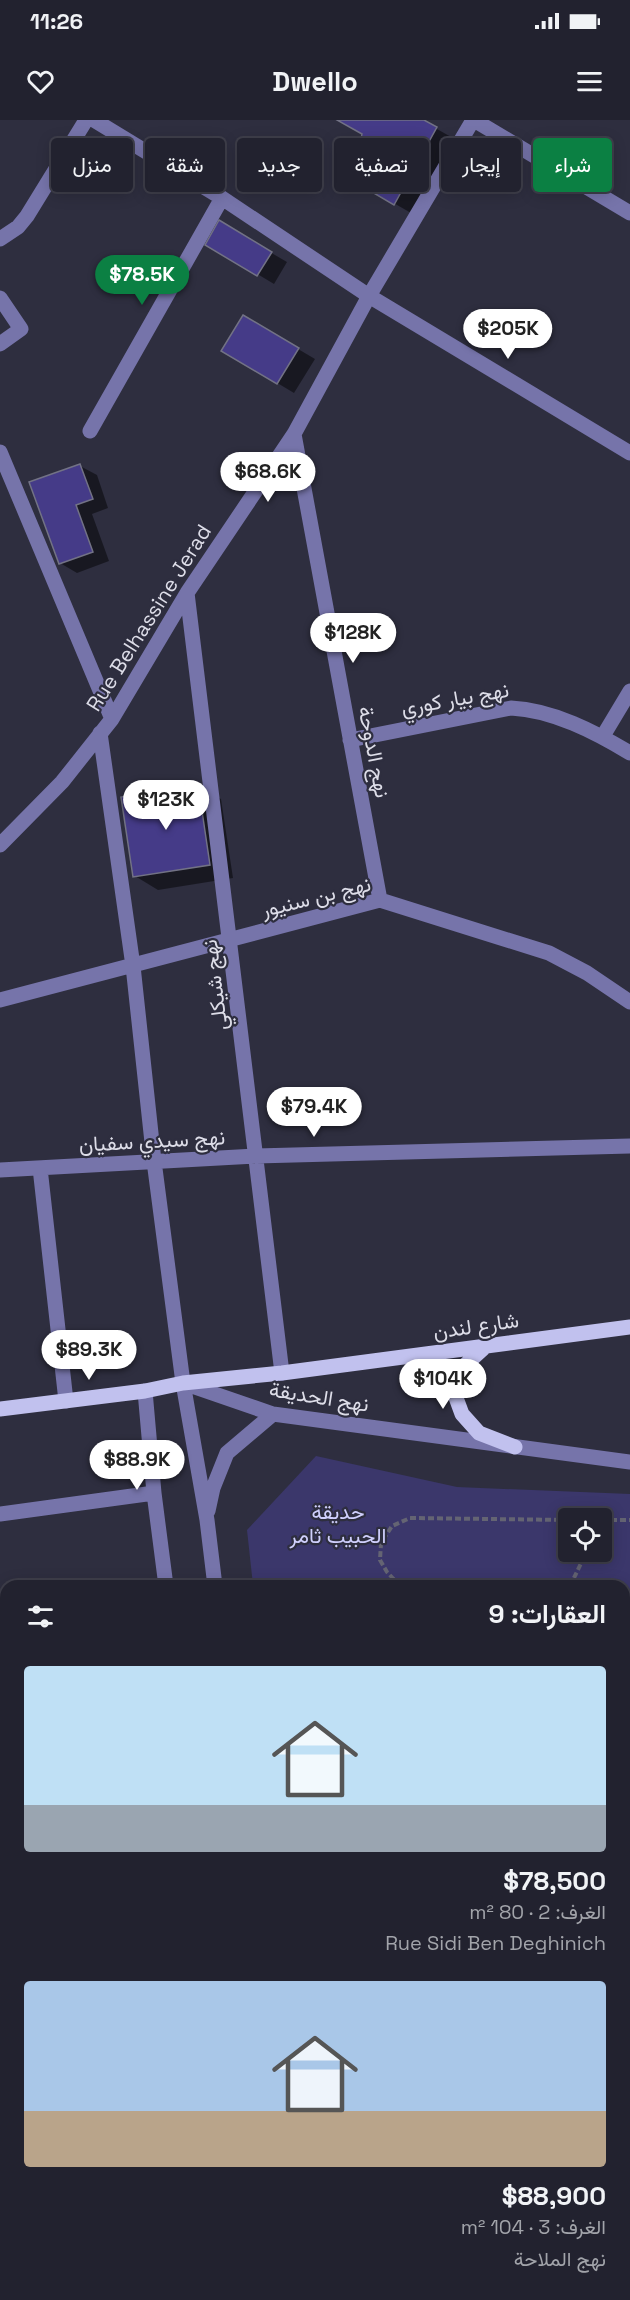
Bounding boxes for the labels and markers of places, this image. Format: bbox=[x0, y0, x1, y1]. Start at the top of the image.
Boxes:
pin: $78.5K bbox=[93, 255, 191, 306]
pin: $205K bbox=[466, 309, 550, 360]
pin: $68.6K bbox=[219, 452, 317, 503]
pin: $128K bbox=[311, 613, 395, 664]
pin: $123K bbox=[124, 780, 208, 831]
pin: $79.4K bbox=[265, 1087, 363, 1138]
pin: $89.3K bbox=[40, 1330, 138, 1381]
pin: $104K bbox=[401, 1359, 485, 1410]
pin: $88.9K bbox=[88, 1440, 186, 1491]

